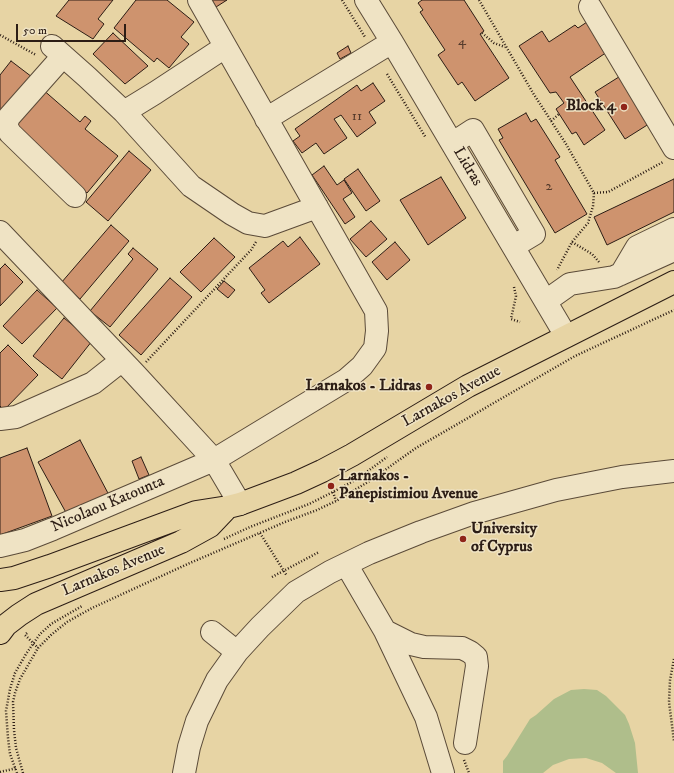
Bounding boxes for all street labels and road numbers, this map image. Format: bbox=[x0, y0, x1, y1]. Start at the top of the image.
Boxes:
street label: Lidras bbox=[448, 144, 486, 190]
street label: Larnakos Avenue bbox=[399, 362, 505, 432]
street label: Nicolaou Katounta bbox=[49, 473, 167, 537]
street label: Larnakos Avenue bbox=[60, 541, 168, 601]

